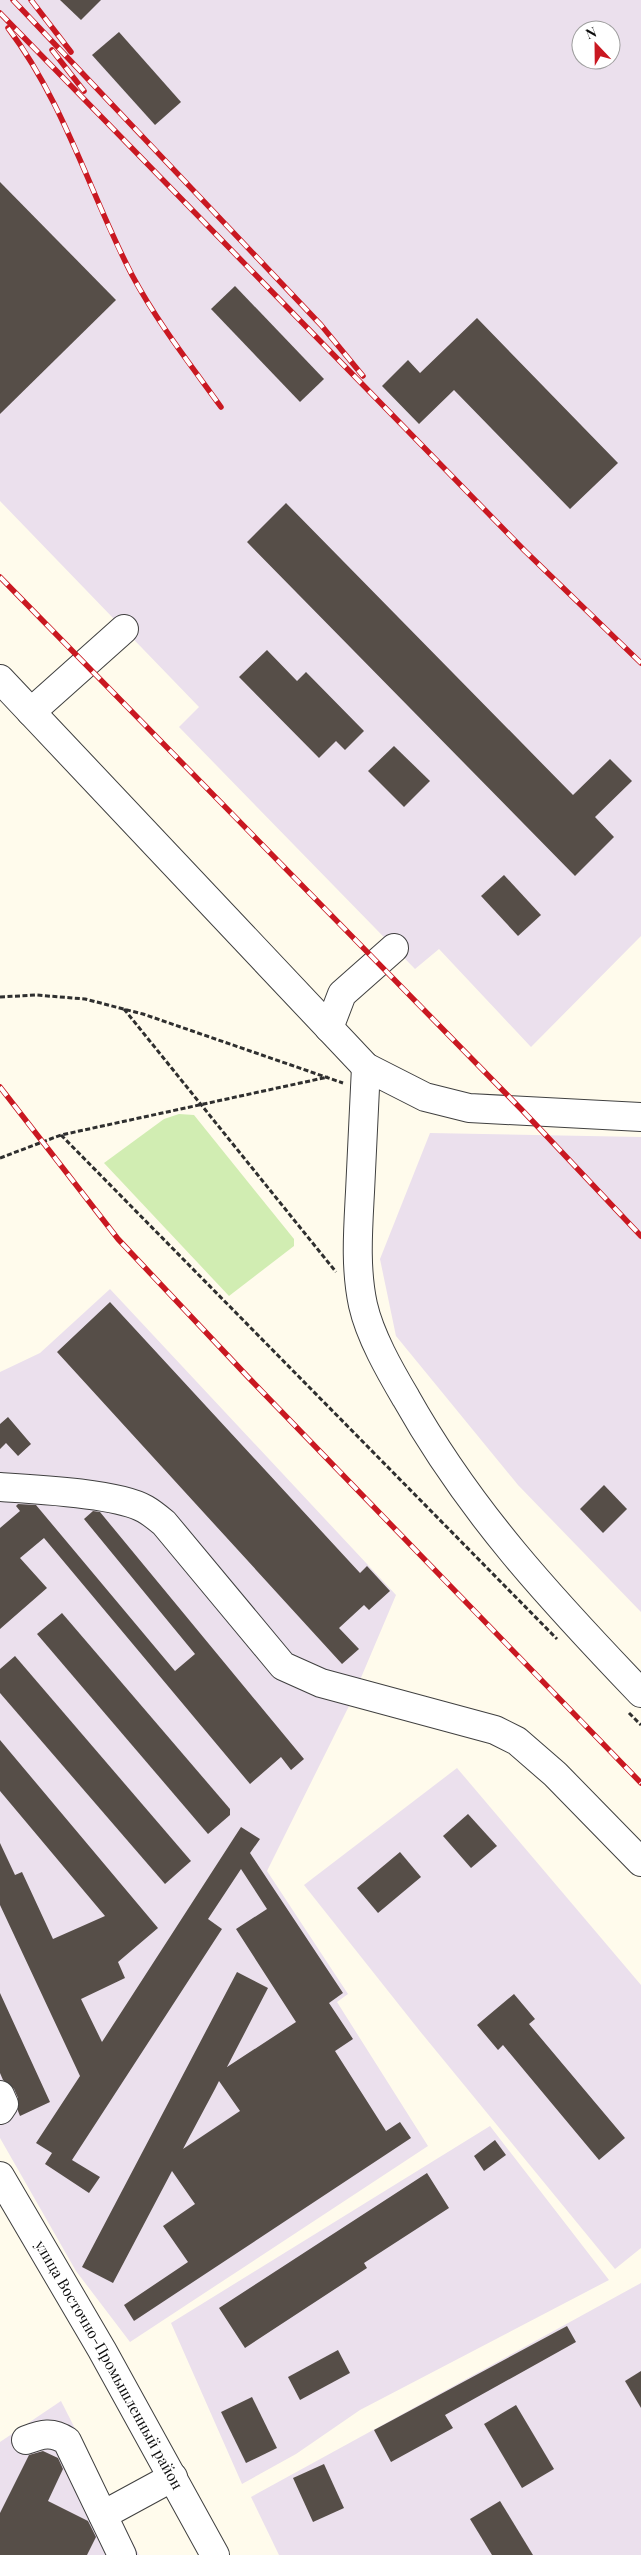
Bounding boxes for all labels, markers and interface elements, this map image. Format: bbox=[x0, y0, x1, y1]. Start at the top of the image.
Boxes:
north arrow bbox=[571, 20, 621, 70]
text: N bbox=[583, 22, 599, 43]
street label: улица Восточно-Промышленный район bbox=[30, 2235, 188, 2493]

